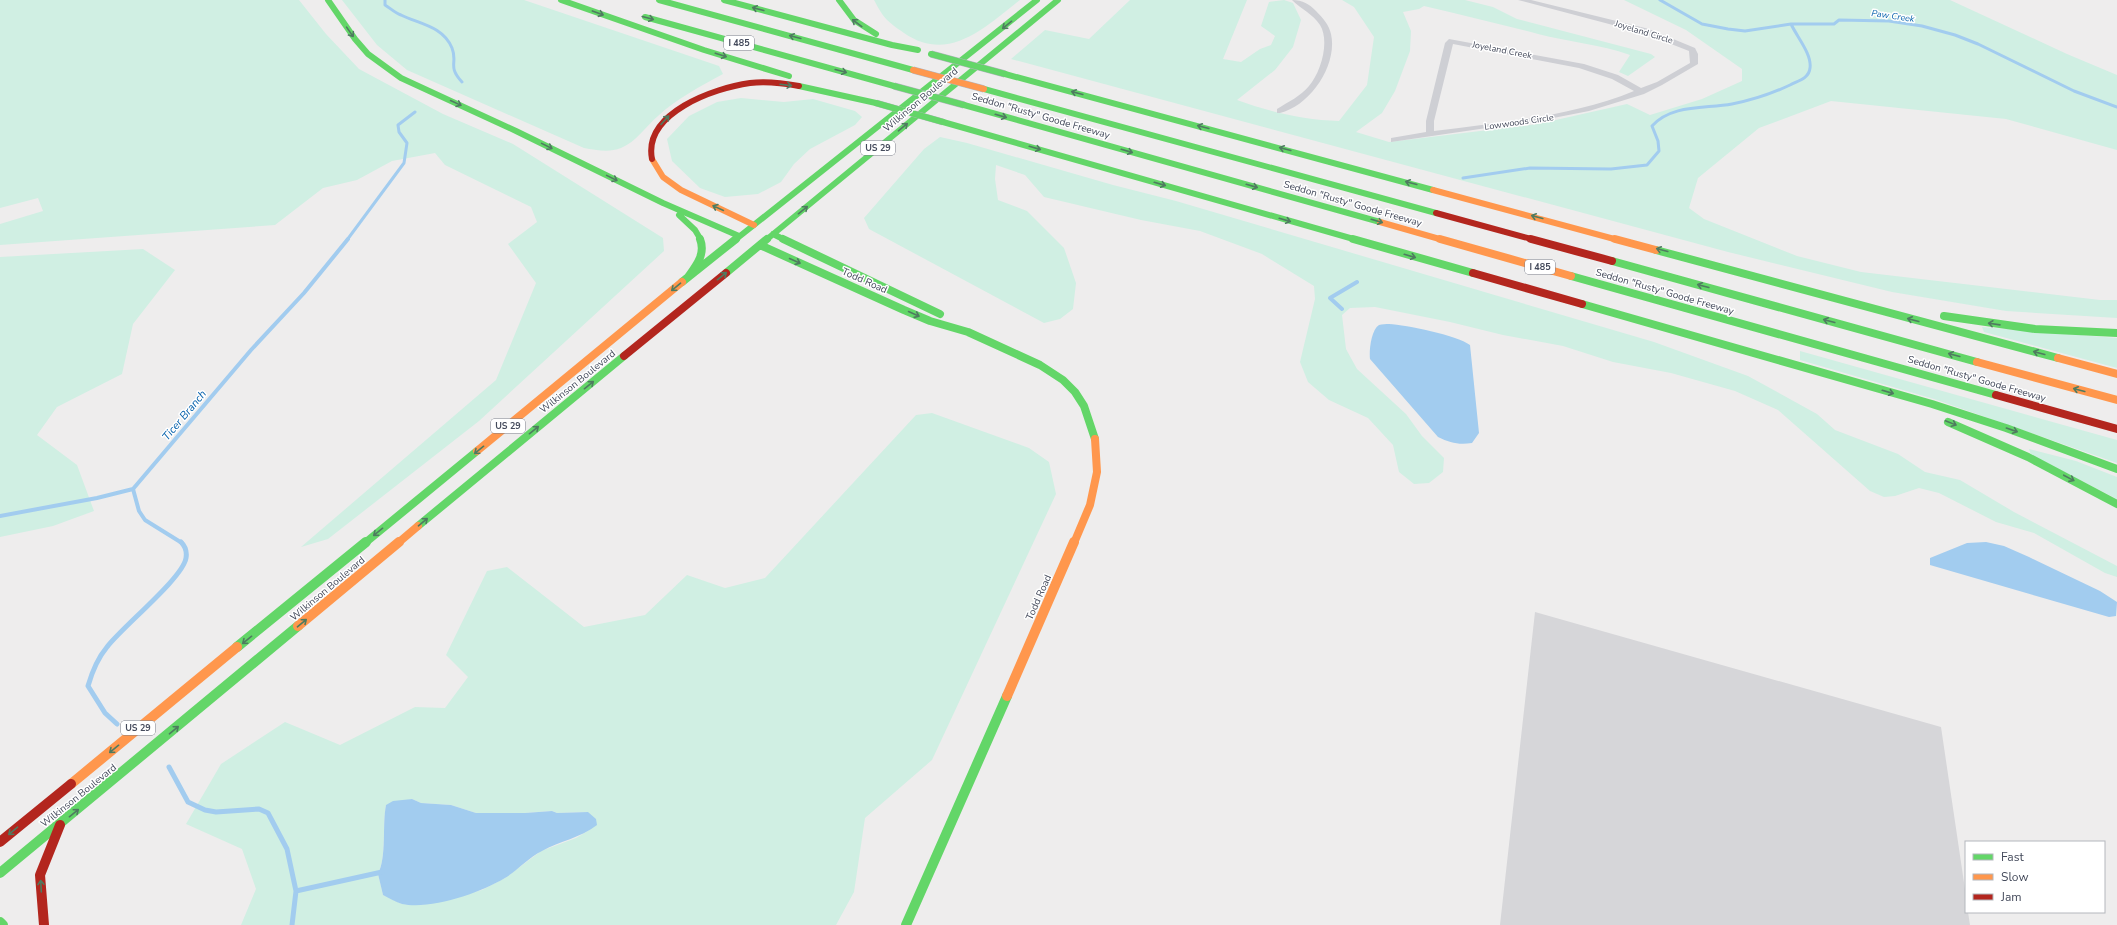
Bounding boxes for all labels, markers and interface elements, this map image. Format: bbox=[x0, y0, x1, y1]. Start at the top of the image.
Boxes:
one-way arrow bbox=[752, 5, 765, 12]
water label: Paw Creek bbox=[1871, 7, 1916, 25]
one-way arrow bbox=[591, 10, 603, 18]
one-way arrow bbox=[641, 15, 654, 22]
street label: Joyeland Circle bbox=[1613, 17, 1675, 47]
one-way arrow bbox=[851, 19, 862, 27]
one-way arrow bbox=[1001, 20, 1012, 29]
one-way arrow bbox=[346, 26, 354, 37]
one-way arrow bbox=[789, 33, 802, 40]
road number: I 485 bbox=[724, 36, 754, 50]
street label: Joyeland Creek bbox=[1470, 38, 1533, 62]
one-way arrow bbox=[714, 52, 726, 60]
street label: Wilkinson Boulevard bbox=[880, 64, 961, 135]
one-way arrow bbox=[834, 68, 847, 75]
one-way arrow bbox=[779, 81, 792, 88]
street label: Seddon "Rusty" Goode Freeway bbox=[970, 89, 1112, 143]
one-way arrow bbox=[1071, 89, 1084, 97]
one-way arrow bbox=[450, 100, 462, 107]
street label: Lowwoods Circle bbox=[1484, 111, 1555, 133]
one-way arrow bbox=[995, 113, 1008, 120]
one-way arrow bbox=[661, 114, 670, 125]
one-way arrow bbox=[898, 123, 909, 132]
one-way arrow bbox=[1197, 123, 1210, 130]
road number: US 29 bbox=[861, 141, 895, 155]
one-way arrow bbox=[540, 143, 552, 150]
one-way arrow bbox=[1028, 145, 1041, 152]
one-way arrow bbox=[1279, 145, 1292, 152]
one-way arrow bbox=[1120, 148, 1133, 155]
one-way arrow bbox=[606, 175, 618, 182]
street label: Seddon "Rusty" Goode Freeway bbox=[1282, 177, 1424, 231]
one-way arrow bbox=[1405, 179, 1418, 186]
one-way arrow bbox=[1153, 181, 1166, 188]
one-way arrow bbox=[1245, 183, 1258, 190]
one-way arrow bbox=[713, 204, 725, 211]
one-way arrow bbox=[797, 205, 808, 214]
one-way arrow bbox=[1530, 212, 1543, 220]
one-way arrow bbox=[1278, 217, 1291, 224]
one-way arrow bbox=[1370, 218, 1383, 225]
one-way arrow bbox=[1656, 246, 1669, 253]
one-way arrow bbox=[1403, 253, 1416, 260]
one-way arrow bbox=[789, 258, 801, 265]
road number: I 485 bbox=[1525, 260, 1555, 274]
street label: Todd Road bbox=[840, 265, 890, 297]
street label: Seddon "Rusty" Goode Freeway bbox=[1594, 265, 1736, 319]
one-way arrow bbox=[716, 272, 727, 281]
one-way arrow bbox=[671, 282, 681, 291]
one-way arrow bbox=[1697, 282, 1710, 290]
one-way arrow bbox=[908, 310, 920, 318]
one-way arrow bbox=[1907, 315, 1920, 323]
one-way arrow bbox=[1822, 317, 1835, 324]
one-way arrow bbox=[1988, 320, 2001, 328]
street label: Wilkinson Boulevard bbox=[537, 347, 619, 417]
one-way arrow bbox=[2033, 349, 2046, 357]
one-way arrow bbox=[1948, 351, 1961, 358]
street label: Seddon "Rusty" Goode Freeway bbox=[1906, 352, 2048, 406]
one-way arrow bbox=[583, 381, 594, 390]
one-way arrow bbox=[2073, 385, 2086, 393]
water label: Ticer Branch bbox=[159, 387, 210, 444]
one-way arrow bbox=[1882, 388, 1895, 396]
road number: US 29 bbox=[491, 419, 525, 433]
one-way arrow bbox=[1945, 420, 1957, 427]
one-way arrow bbox=[528, 426, 539, 435]
one-way arrow bbox=[2006, 427, 2018, 435]
one-way arrow bbox=[473, 446, 484, 454]
one-way arrow bbox=[2063, 474, 2075, 482]
one-way arrow bbox=[418, 518, 429, 527]
one-way arrow bbox=[373, 528, 383, 537]
street label: Wilkinson Boulevard bbox=[287, 553, 368, 624]
street label: Todd Road bbox=[1023, 572, 1055, 622]
one-way arrow bbox=[296, 619, 307, 628]
one-way arrow bbox=[241, 635, 252, 644]
road number: US 29 bbox=[121, 721, 155, 735]
one-way arrow bbox=[168, 725, 179, 734]
one-way arrow bbox=[108, 744, 119, 753]
street label: Wilkinson Boulevard bbox=[38, 761, 120, 831]
one-way arrow bbox=[68, 808, 79, 817]
one-way arrow bbox=[8, 826, 18, 835]
legend bbox=[1965, 841, 2105, 913]
text: Fast bbox=[2001, 849, 2024, 865]
text: Slow bbox=[2001, 869, 2029, 885]
one-way arrow bbox=[37, 880, 44, 893]
text: Jam bbox=[2000, 889, 2022, 905]

